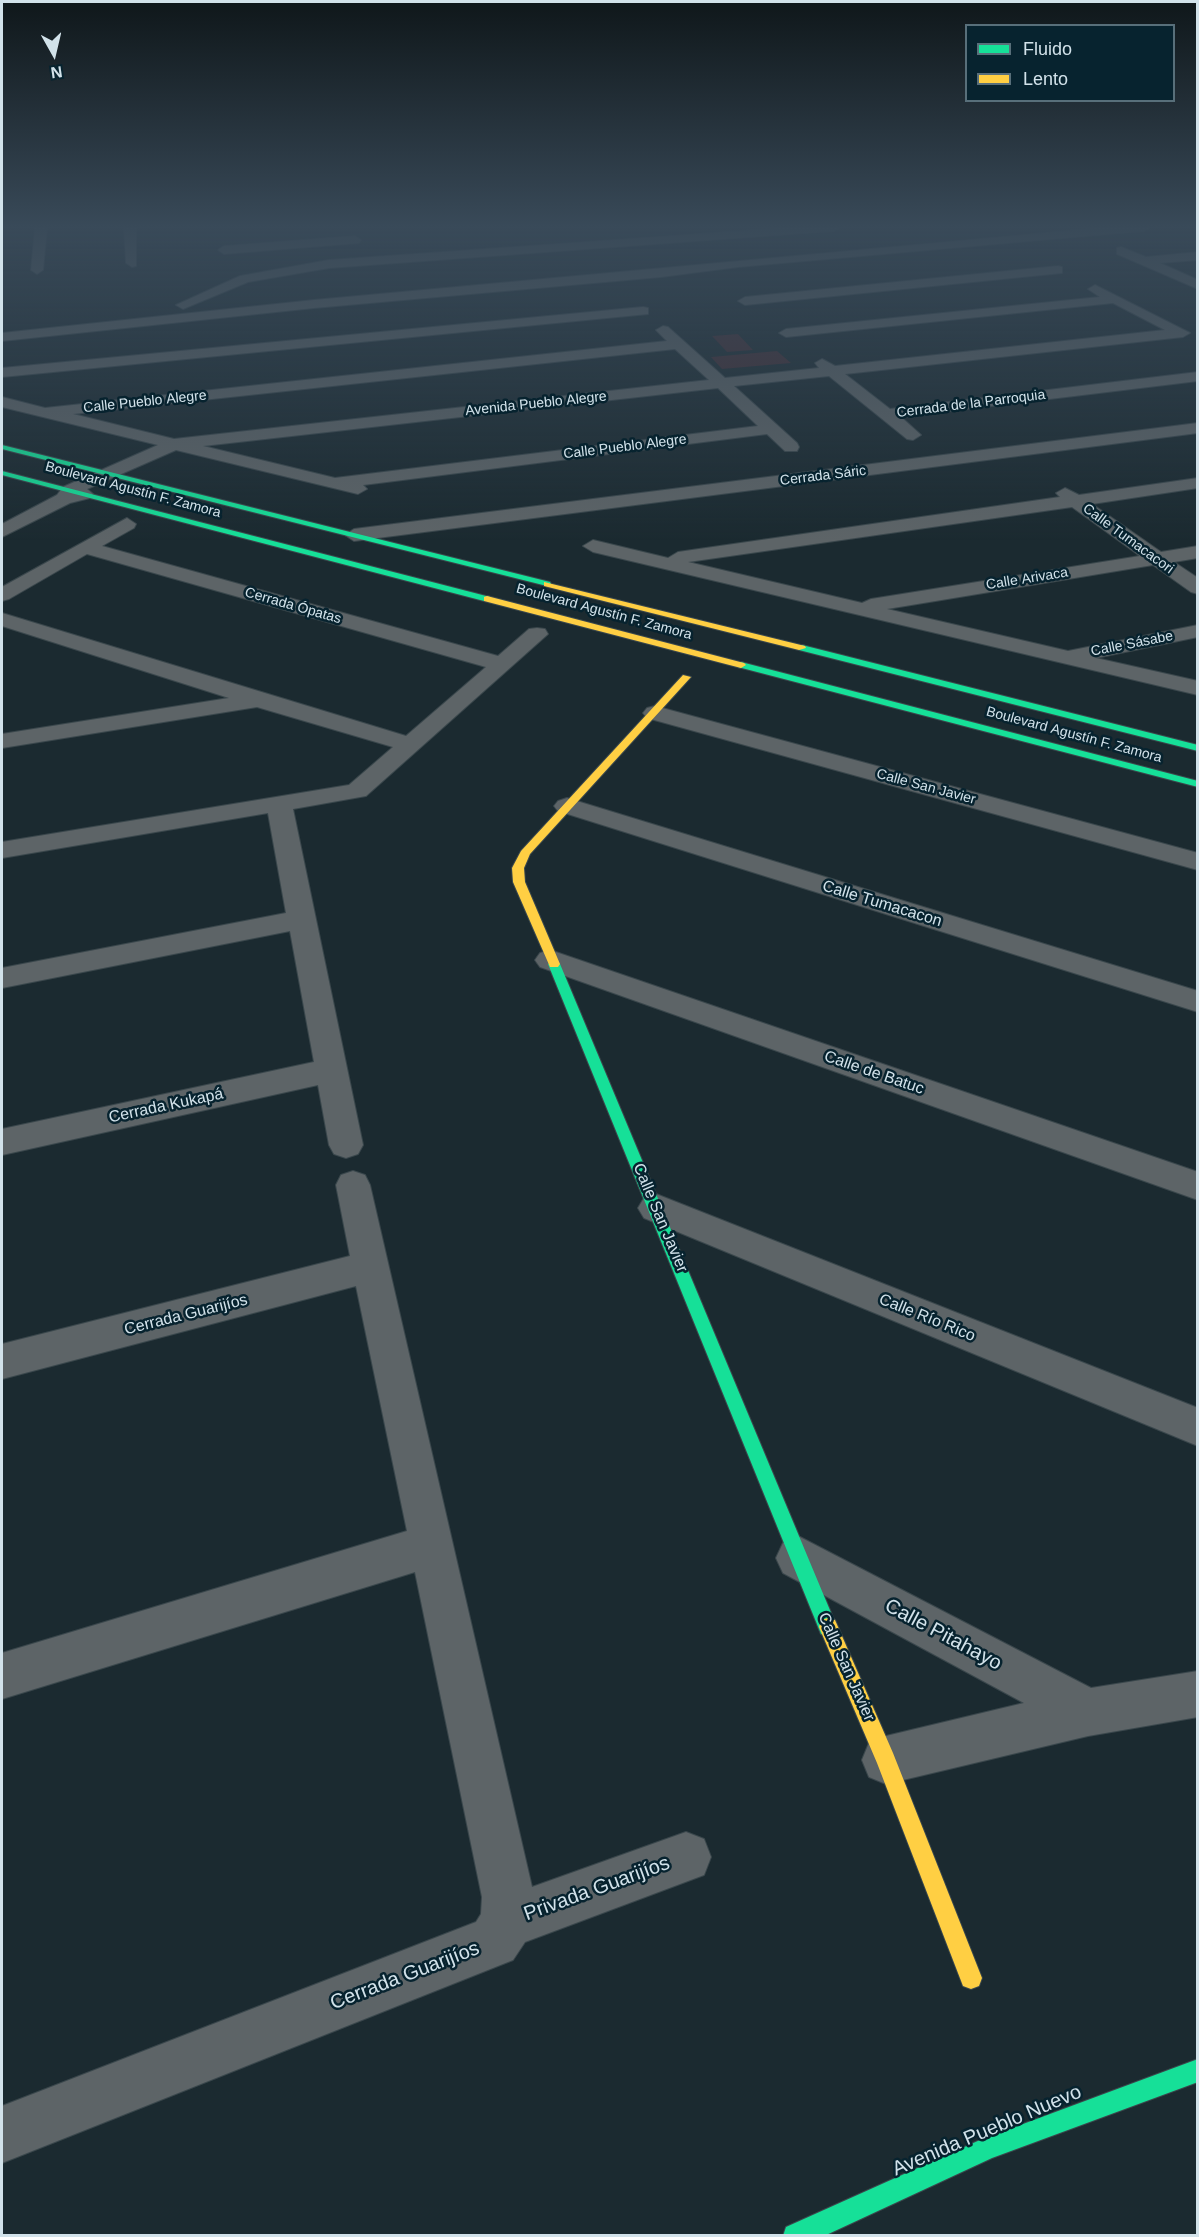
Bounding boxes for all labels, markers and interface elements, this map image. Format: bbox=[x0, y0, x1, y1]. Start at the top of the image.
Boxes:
north arrow bbox=[24, 24, 84, 84]
legend bbox=[965, 24, 1175, 102]
text: Fluido bbox=[1023, 39, 1072, 59]
text: N bbox=[50, 63, 63, 82]
text: Lento bbox=[1023, 69, 1068, 89]
street label: Calle Pueblo Alegre bbox=[83, 387, 207, 417]
street label: Cerrada de la Parroquia bbox=[896, 387, 1046, 421]
street label: Avenida Pueblo Alegre bbox=[464, 388, 608, 420]
street label: Calle Pueblo Alegre bbox=[563, 431, 687, 463]
street label: Boulevard Agustín F. Zamora bbox=[43, 458, 223, 522]
street label: Cerrada Sáric bbox=[779, 462, 867, 490]
street label: Calle Tumacacori bbox=[1079, 500, 1177, 578]
street label: Calle Arivaca bbox=[985, 564, 1069, 594]
street label: Boulevard Agustín F. Zamora bbox=[514, 580, 694, 644]
street label: Cerrada Ópatas bbox=[243, 584, 343, 628]
street label: Calle Sásabe bbox=[1090, 628, 1174, 660]
street label: Boulevard Agustín F. Zamora bbox=[984, 703, 1164, 767]
street label: Calle San Javier bbox=[875, 766, 977, 808]
street label: Calle Tumacacon bbox=[820, 877, 944, 931]
street label: Calle de Batuc bbox=[822, 1047, 926, 1099]
street label: Cerrada Kukapá bbox=[107, 1084, 225, 1128]
street label: Calle San Javier bbox=[628, 1161, 692, 1275]
street label: Cerrada Guarijíos bbox=[122, 1290, 250, 1340]
street label: Calle Río Rico bbox=[876, 1290, 978, 1346]
street label: Calle Pitahayo bbox=[880, 1594, 1006, 1676]
street label: Calle San Javier bbox=[814, 1610, 878, 1724]
street label: Privada Guarijíos bbox=[521, 1851, 673, 1927]
street label: Cerrada Guarijíos bbox=[327, 1937, 483, 2015]
street label: Avenida Pueblo Nuevo bbox=[889, 2080, 1085, 2182]

